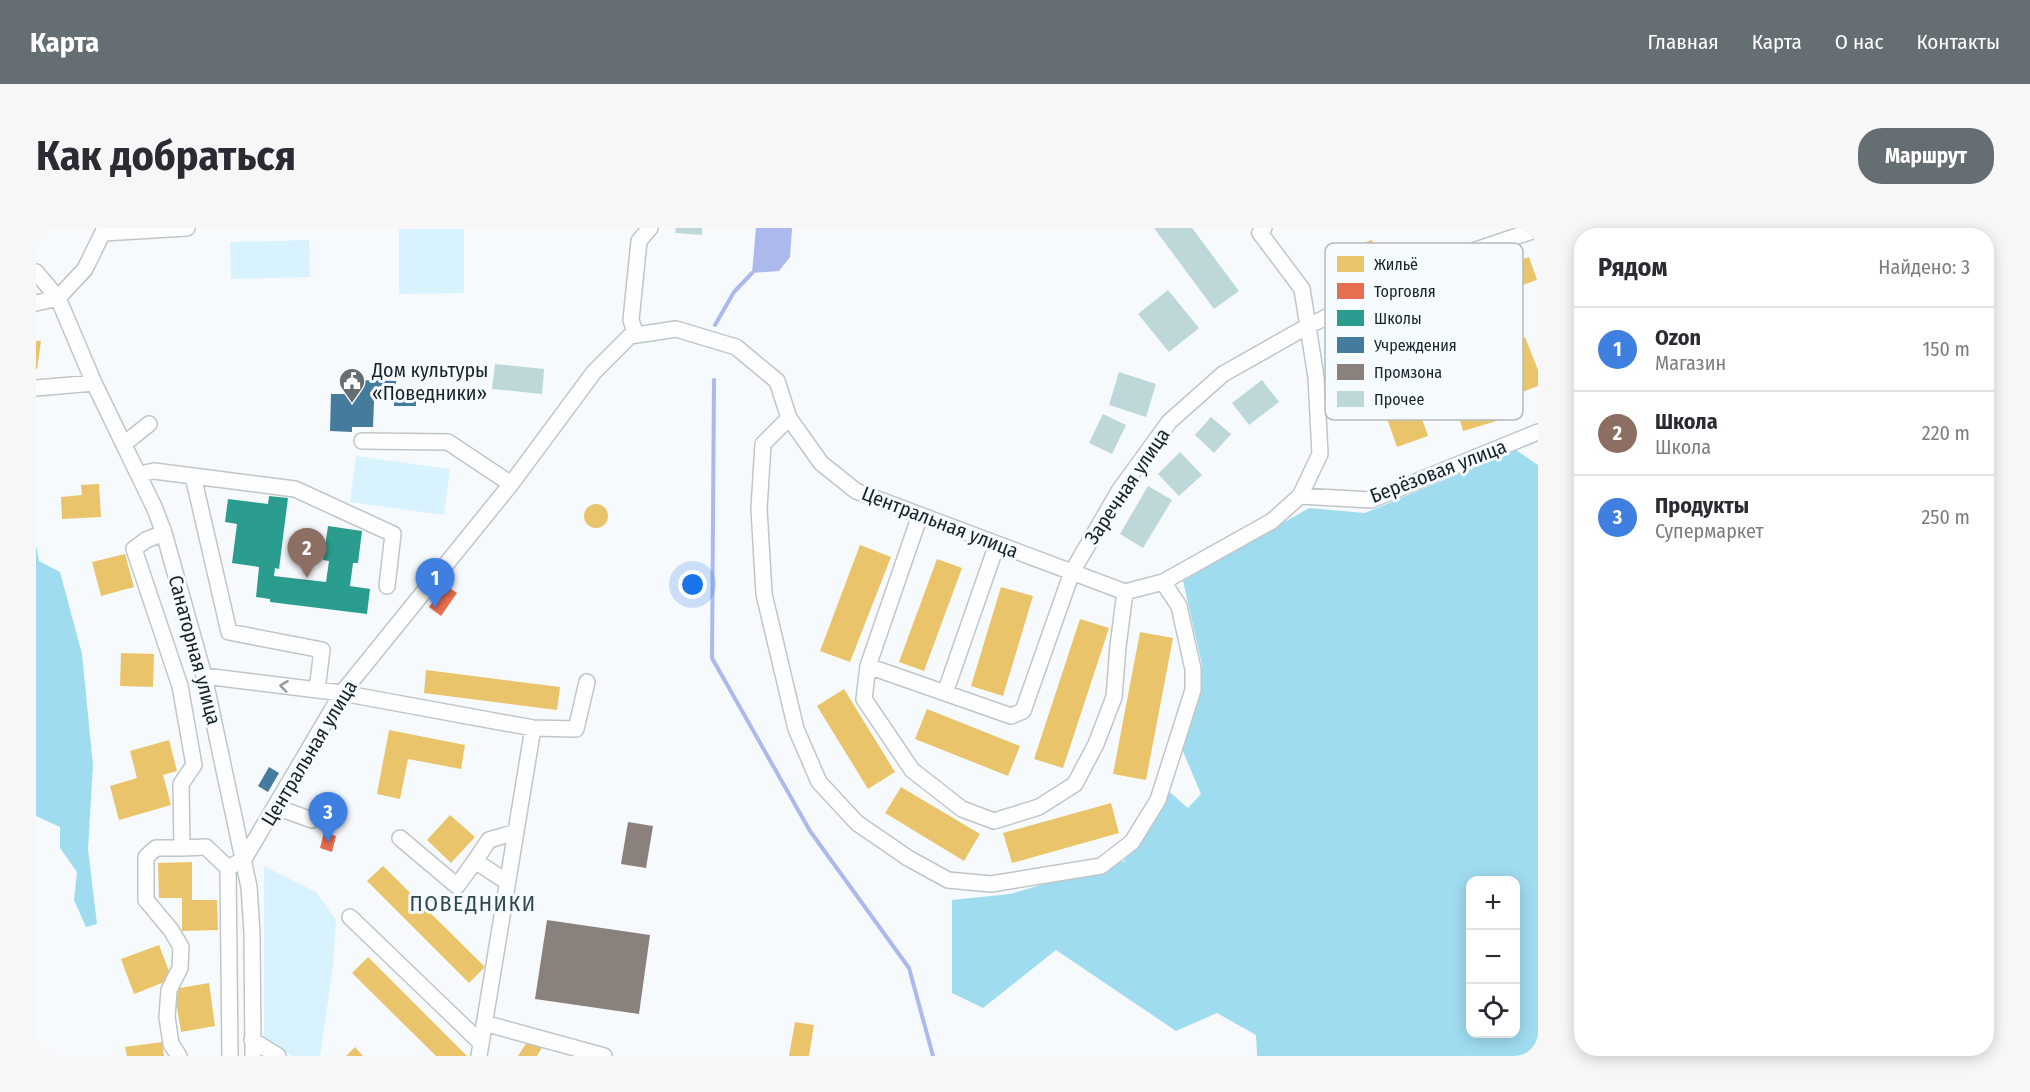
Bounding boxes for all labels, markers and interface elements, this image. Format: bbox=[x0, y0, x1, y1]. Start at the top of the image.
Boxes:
text: Карта bbox=[30, 26, 99, 59]
text: Главная bbox=[1648, 29, 1719, 55]
text: Карта bbox=[1752, 29, 1802, 55]
text: О нас bbox=[1835, 29, 1883, 55]
text: Контакты bbox=[1916, 29, 2000, 55]
button: Маршрут bbox=[1858, 128, 1994, 184]
text: Как добраться bbox=[36, 131, 296, 181]
legend bbox=[1325, 243, 1523, 420]
text: Рядом bbox=[1598, 252, 1667, 283]
text: Жильё bbox=[1374, 255, 1418, 274]
text: Найдено: 3 bbox=[1878, 255, 1970, 279]
text: Торговля bbox=[1374, 282, 1436, 301]
text: Школы bbox=[1374, 309, 1422, 328]
text: Ozon bbox=[1655, 324, 1701, 351]
text: Учреждения bbox=[1373, 336, 1457, 355]
text: 1 bbox=[1613, 337, 1622, 361]
text: 150 m bbox=[1923, 337, 1970, 361]
text: Магазин bbox=[1655, 351, 1726, 375]
place label: Дом культуры «Поведники» bbox=[371, 358, 488, 405]
text: Промзона bbox=[1374, 363, 1442, 382]
public building icon: Дом культуры «Поведники» bbox=[337, 366, 367, 404]
text: Прочее bbox=[1374, 390, 1424, 409]
text: Школа bbox=[1655, 408, 1718, 435]
text: 2 bbox=[1613, 421, 1622, 445]
text: 220 m bbox=[1922, 421, 1970, 445]
street label: Заречная улица bbox=[1079, 423, 1175, 549]
street label: Берёзовая улица bbox=[1366, 434, 1510, 508]
text: Школа bbox=[1655, 435, 1711, 459]
street label: Центральная улица bbox=[858, 481, 1022, 563]
text: Продукты bbox=[1655, 492, 1749, 519]
text: 3 bbox=[1613, 505, 1622, 529]
text: 250 m bbox=[1922, 505, 1970, 529]
text: Супермаркет bbox=[1655, 519, 1764, 543]
pin: 2 bbox=[288, 528, 326, 578]
pin: 1 bbox=[416, 558, 454, 608]
your location bbox=[678, 570, 707, 599]
street label: Санаторная улица bbox=[164, 573, 226, 727]
street label: Центральная улица bbox=[256, 676, 362, 830]
one-way arrow bbox=[279, 680, 288, 693]
pin: 3 bbox=[308, 792, 348, 842]
map controls bbox=[1466, 876, 1520, 1038]
button: + bbox=[1466, 876, 1520, 930]
district label: ПОВЕДНИКИ bbox=[409, 890, 537, 917]
button: − bbox=[1466, 930, 1520, 984]
button: locate bbox=[1466, 984, 1520, 1038]

